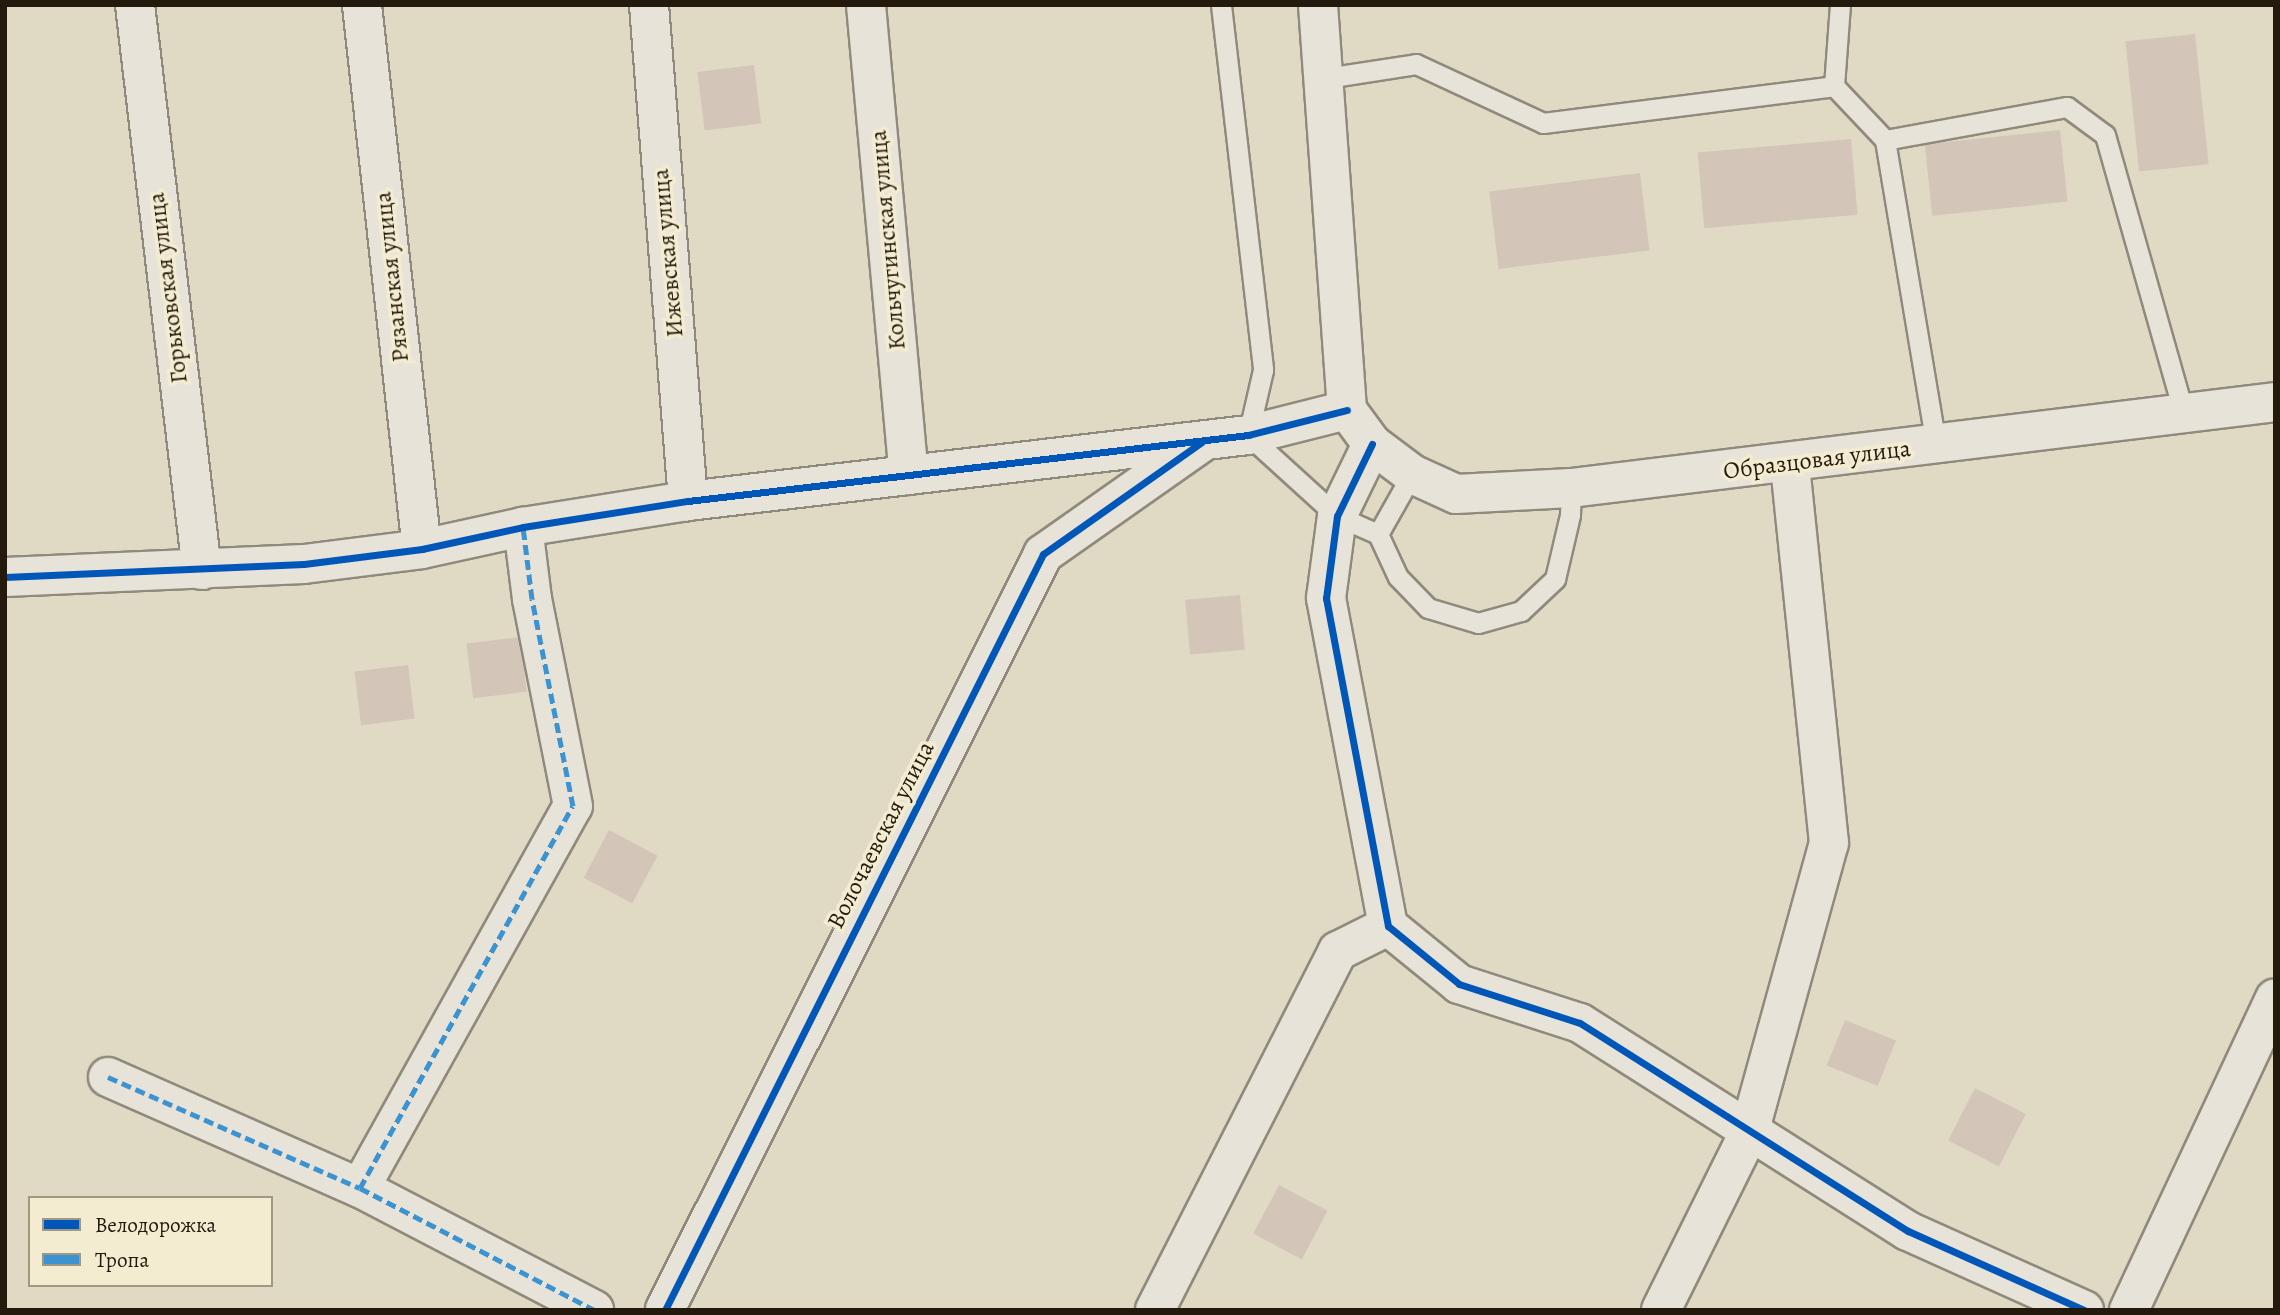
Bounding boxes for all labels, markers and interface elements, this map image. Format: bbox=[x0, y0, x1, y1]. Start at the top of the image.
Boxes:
street label: Кольчугинская улица bbox=[864, 129, 912, 351]
street label: Ижевская улица bbox=[646, 168, 690, 338]
street label: Рязанская улица bbox=[369, 190, 415, 364]
street label: Горьковская улица bbox=[142, 191, 194, 385]
street label: Образцовая улица bbox=[1722, 434, 1912, 486]
street label: Волочаевская улица bbox=[821, 737, 941, 933]
legend bbox=[28, 1196, 273, 1287]
text: Велодорожка bbox=[95, 1211, 216, 1239]
text: Тропа bbox=[95, 1246, 149, 1274]

